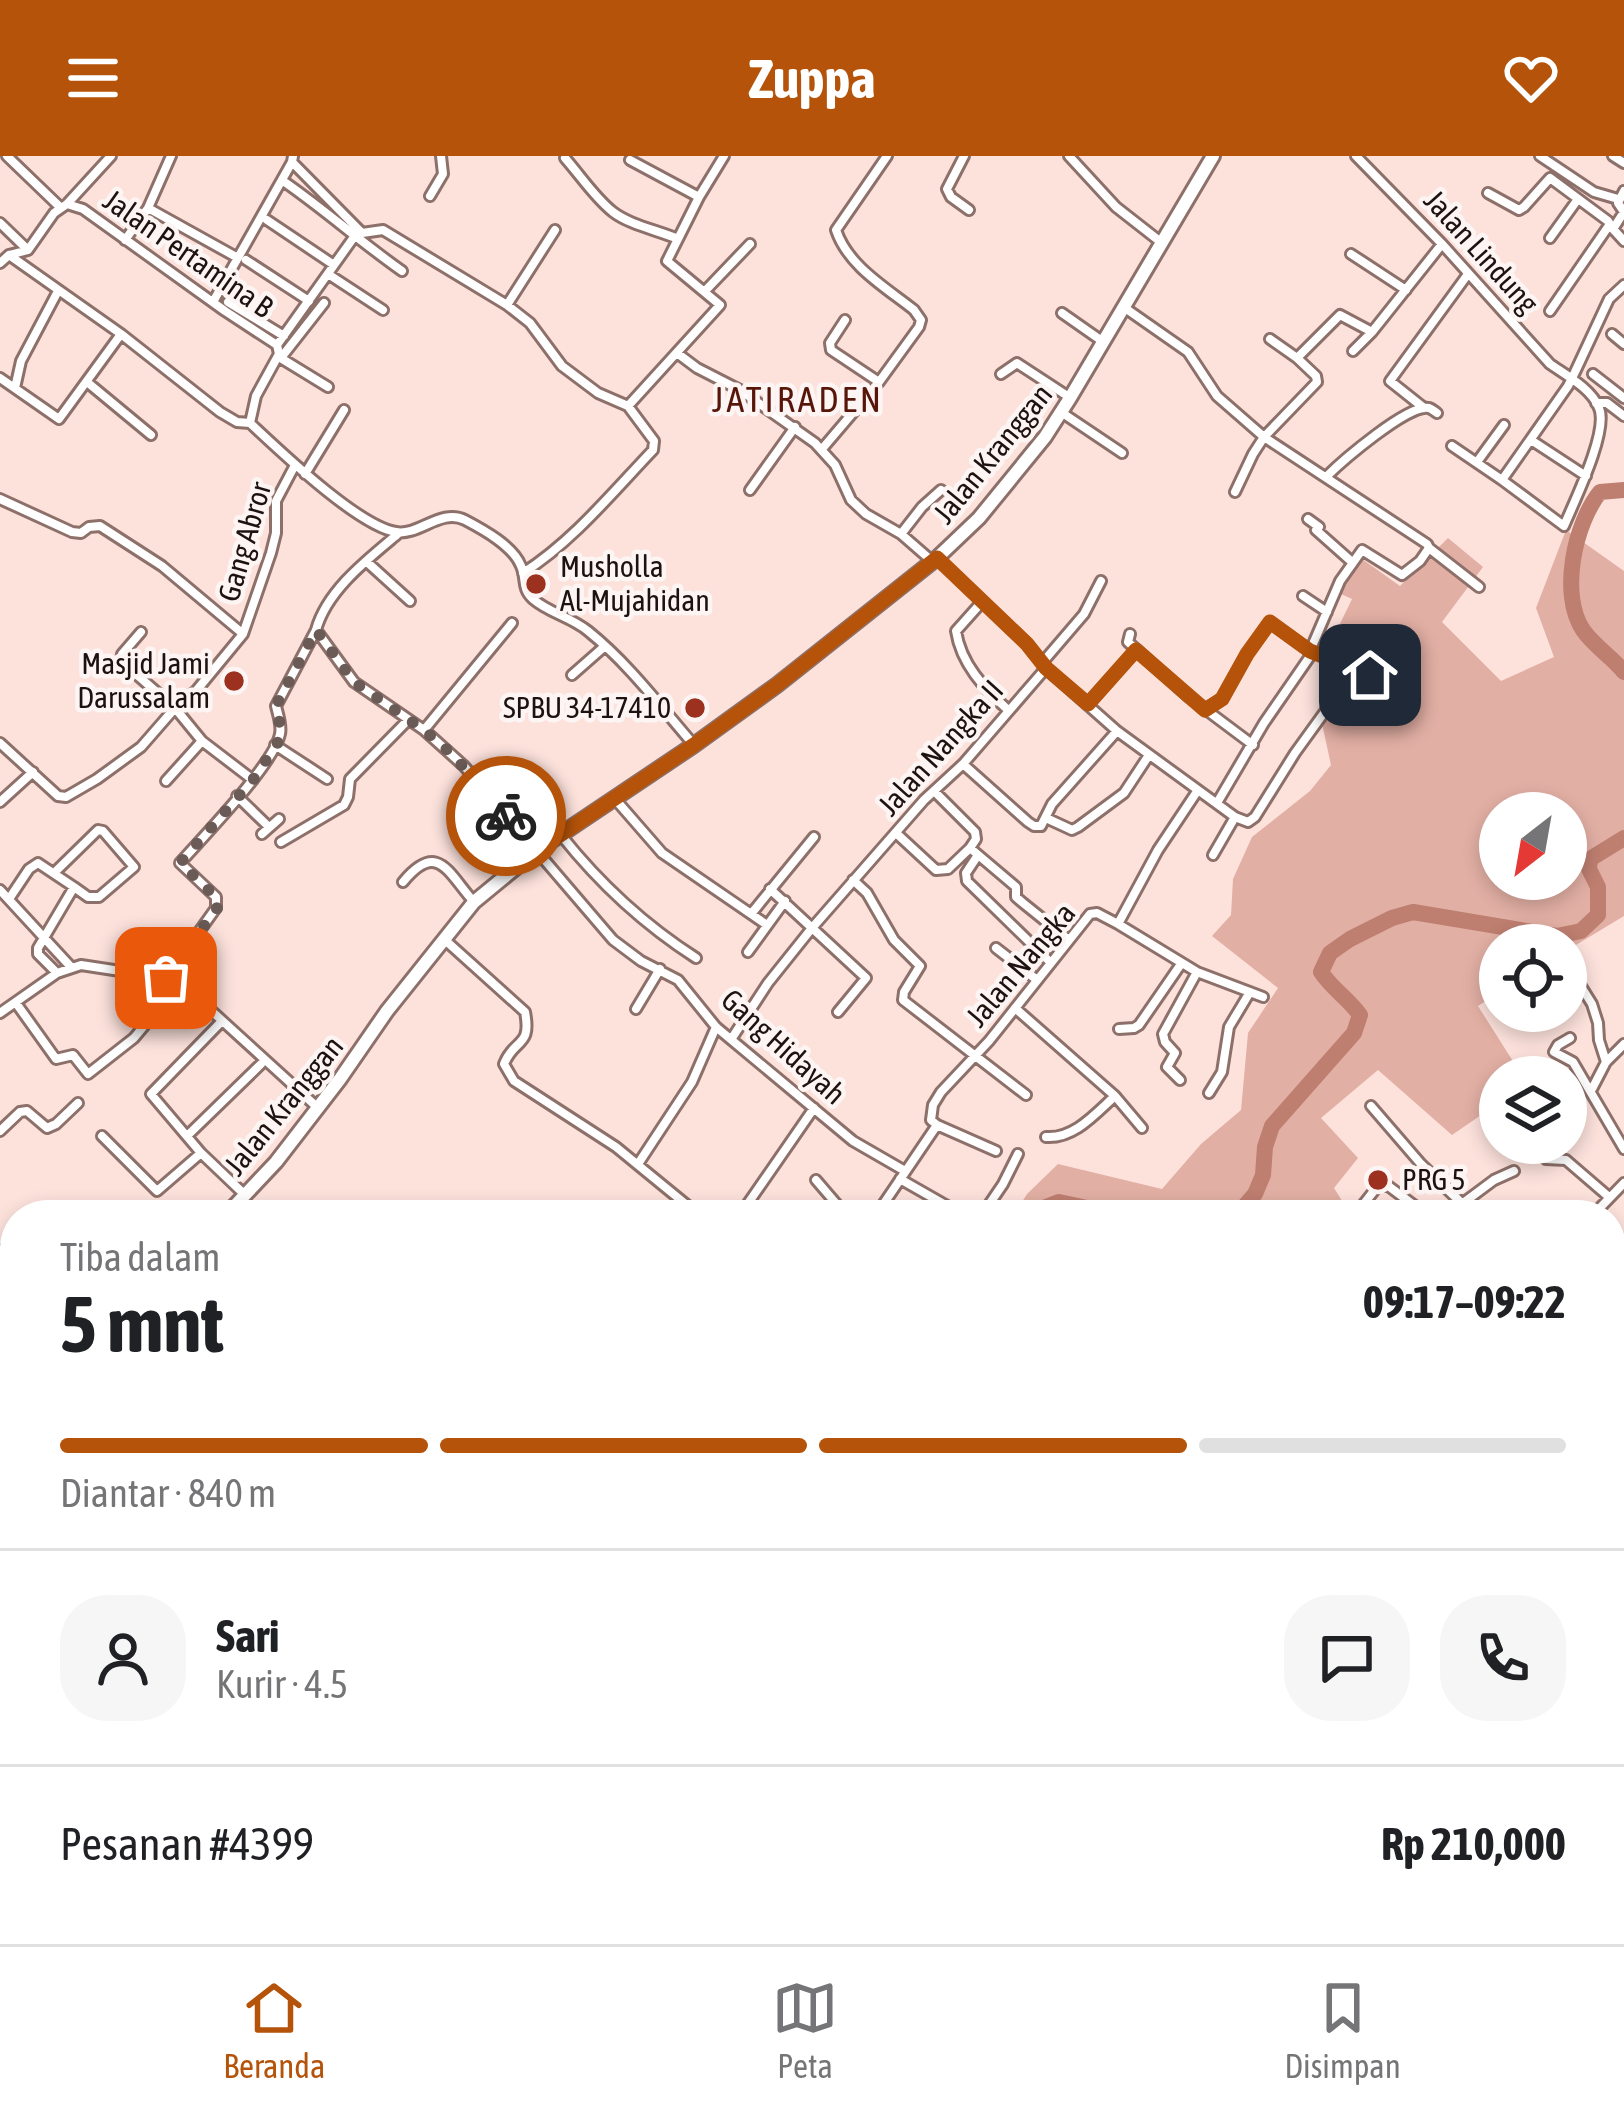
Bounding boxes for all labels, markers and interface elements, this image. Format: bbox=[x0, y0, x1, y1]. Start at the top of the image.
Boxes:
icon: menu bbox=[60, 45, 126, 111]
icon: heart bbox=[1498, 45, 1564, 111]
text: Zuppa bbox=[749, 48, 875, 109]
street label: Jalan Pertamina B bbox=[97, 182, 280, 324]
street label: Jalan Lindung bbox=[1418, 183, 1546, 320]
street label: Jalan Kranggan bbox=[926, 377, 1059, 530]
district label: JATIRADEN bbox=[712, 378, 884, 420]
street label: Gang Abror bbox=[211, 477, 278, 605]
place label: Musholla Al-Mujahidan bbox=[560, 549, 710, 617]
marker: Musholla Al-Mujahidan bbox=[523, 571, 549, 597]
pin bbox=[1319, 624, 1421, 726]
icon: home bbox=[1337, 642, 1403, 708]
place label: Masjid Jami Darussalam bbox=[77, 646, 210, 714]
marker: Masjid Jami Darussalam bbox=[221, 668, 247, 694]
street label: Jalan Nangka II bbox=[871, 673, 1010, 822]
place label: SPBU 34-17410 bbox=[503, 690, 671, 724]
marker: SPBU 34-17410 bbox=[682, 695, 708, 721]
courier bbox=[446, 756, 566, 876]
icon: bike bbox=[473, 783, 539, 849]
north arrow bbox=[1479, 792, 1587, 900]
map controls bbox=[1479, 792, 1587, 1164]
street label: Jalan Nangka bbox=[959, 896, 1082, 1033]
button: locate bbox=[1479, 924, 1587, 1032]
pin bbox=[115, 927, 217, 1029]
icon: bag bbox=[133, 945, 199, 1011]
street label: Gang Hidayah bbox=[715, 982, 852, 1111]
street label: Jalan Kranggan bbox=[217, 1029, 350, 1182]
button: layers bbox=[1479, 1056, 1587, 1164]
place label: PRG 5 bbox=[1402, 1162, 1466, 1196]
marker: PRG 5 bbox=[1365, 1167, 1391, 1193]
text: Tiba dalam bbox=[60, 1235, 220, 1279]
text: 09:17–09:22 bbox=[1363, 1276, 1566, 1328]
text: 5 mnt bbox=[60, 1279, 224, 1369]
text: Diantar · 840 m bbox=[60, 1471, 276, 1515]
button: person bbox=[60, 1595, 186, 1721]
button: chat bbox=[1284, 1595, 1410, 1721]
button: phone bbox=[1440, 1595, 1566, 1721]
text: Sari bbox=[216, 1610, 279, 1662]
text: Kurir · 4.5 bbox=[216, 1662, 348, 1706]
text: Pesanan #4399 bbox=[60, 1818, 314, 1870]
text: Rp 210,000 bbox=[1381, 1818, 1566, 1870]
tab: Beranda bbox=[223, 1975, 325, 2085]
tab: Peta bbox=[772, 1975, 838, 2085]
tab: Disimpan bbox=[1285, 1975, 1401, 2085]

